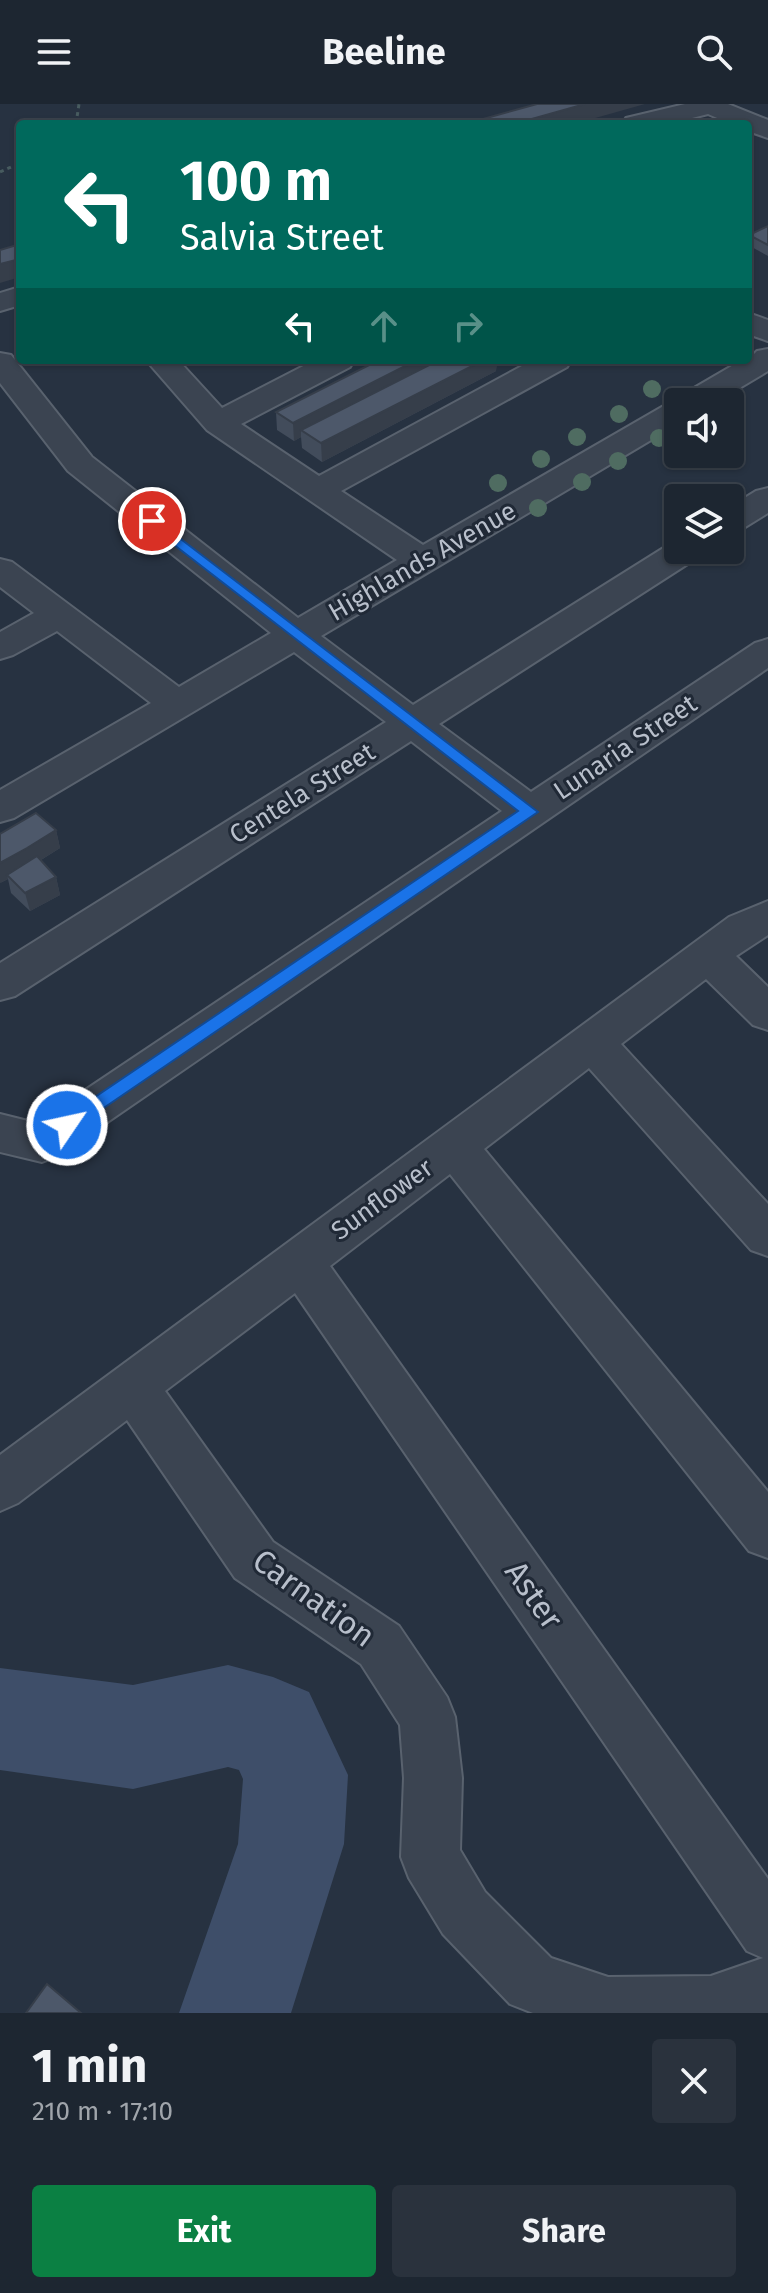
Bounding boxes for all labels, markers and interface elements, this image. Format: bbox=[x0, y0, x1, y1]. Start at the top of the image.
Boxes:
icon: menu bbox=[32, 30, 76, 74]
text: Beeline bbox=[322, 30, 446, 74]
icon: search bbox=[692, 30, 736, 74]
text: 100 m bbox=[180, 148, 332, 215]
icon: left bbox=[48, 152, 152, 256]
text: Salvia Street bbox=[180, 216, 384, 260]
icon: left bbox=[278, 304, 322, 348]
icon: ahead bbox=[362, 304, 406, 348]
icon: right bbox=[446, 304, 490, 348]
map controls bbox=[664, 388, 744, 564]
button: sound bbox=[664, 388, 744, 468]
button: layers bbox=[664, 484, 744, 564]
pin bbox=[118, 487, 186, 555]
street label: Highlands Avenue bbox=[323, 495, 522, 628]
icon: arrive bbox=[130, 499, 174, 543]
street label: Lunaria Street bbox=[548, 688, 703, 807]
street label: Centela Street bbox=[224, 736, 381, 850]
position arrow bbox=[25, 1083, 109, 1167]
street label: Sunflower bbox=[326, 1152, 439, 1247]
street label: Carnation bbox=[246, 1541, 382, 1655]
street label: Aster bbox=[497, 1554, 571, 1637]
text: 1 min bbox=[32, 2037, 147, 2095]
button: close bbox=[652, 2039, 736, 2123]
text: 210 m · 17:10 bbox=[32, 2096, 173, 2127]
button: Exit bbox=[32, 2185, 376, 2277]
button: Share bbox=[392, 2185, 736, 2277]

